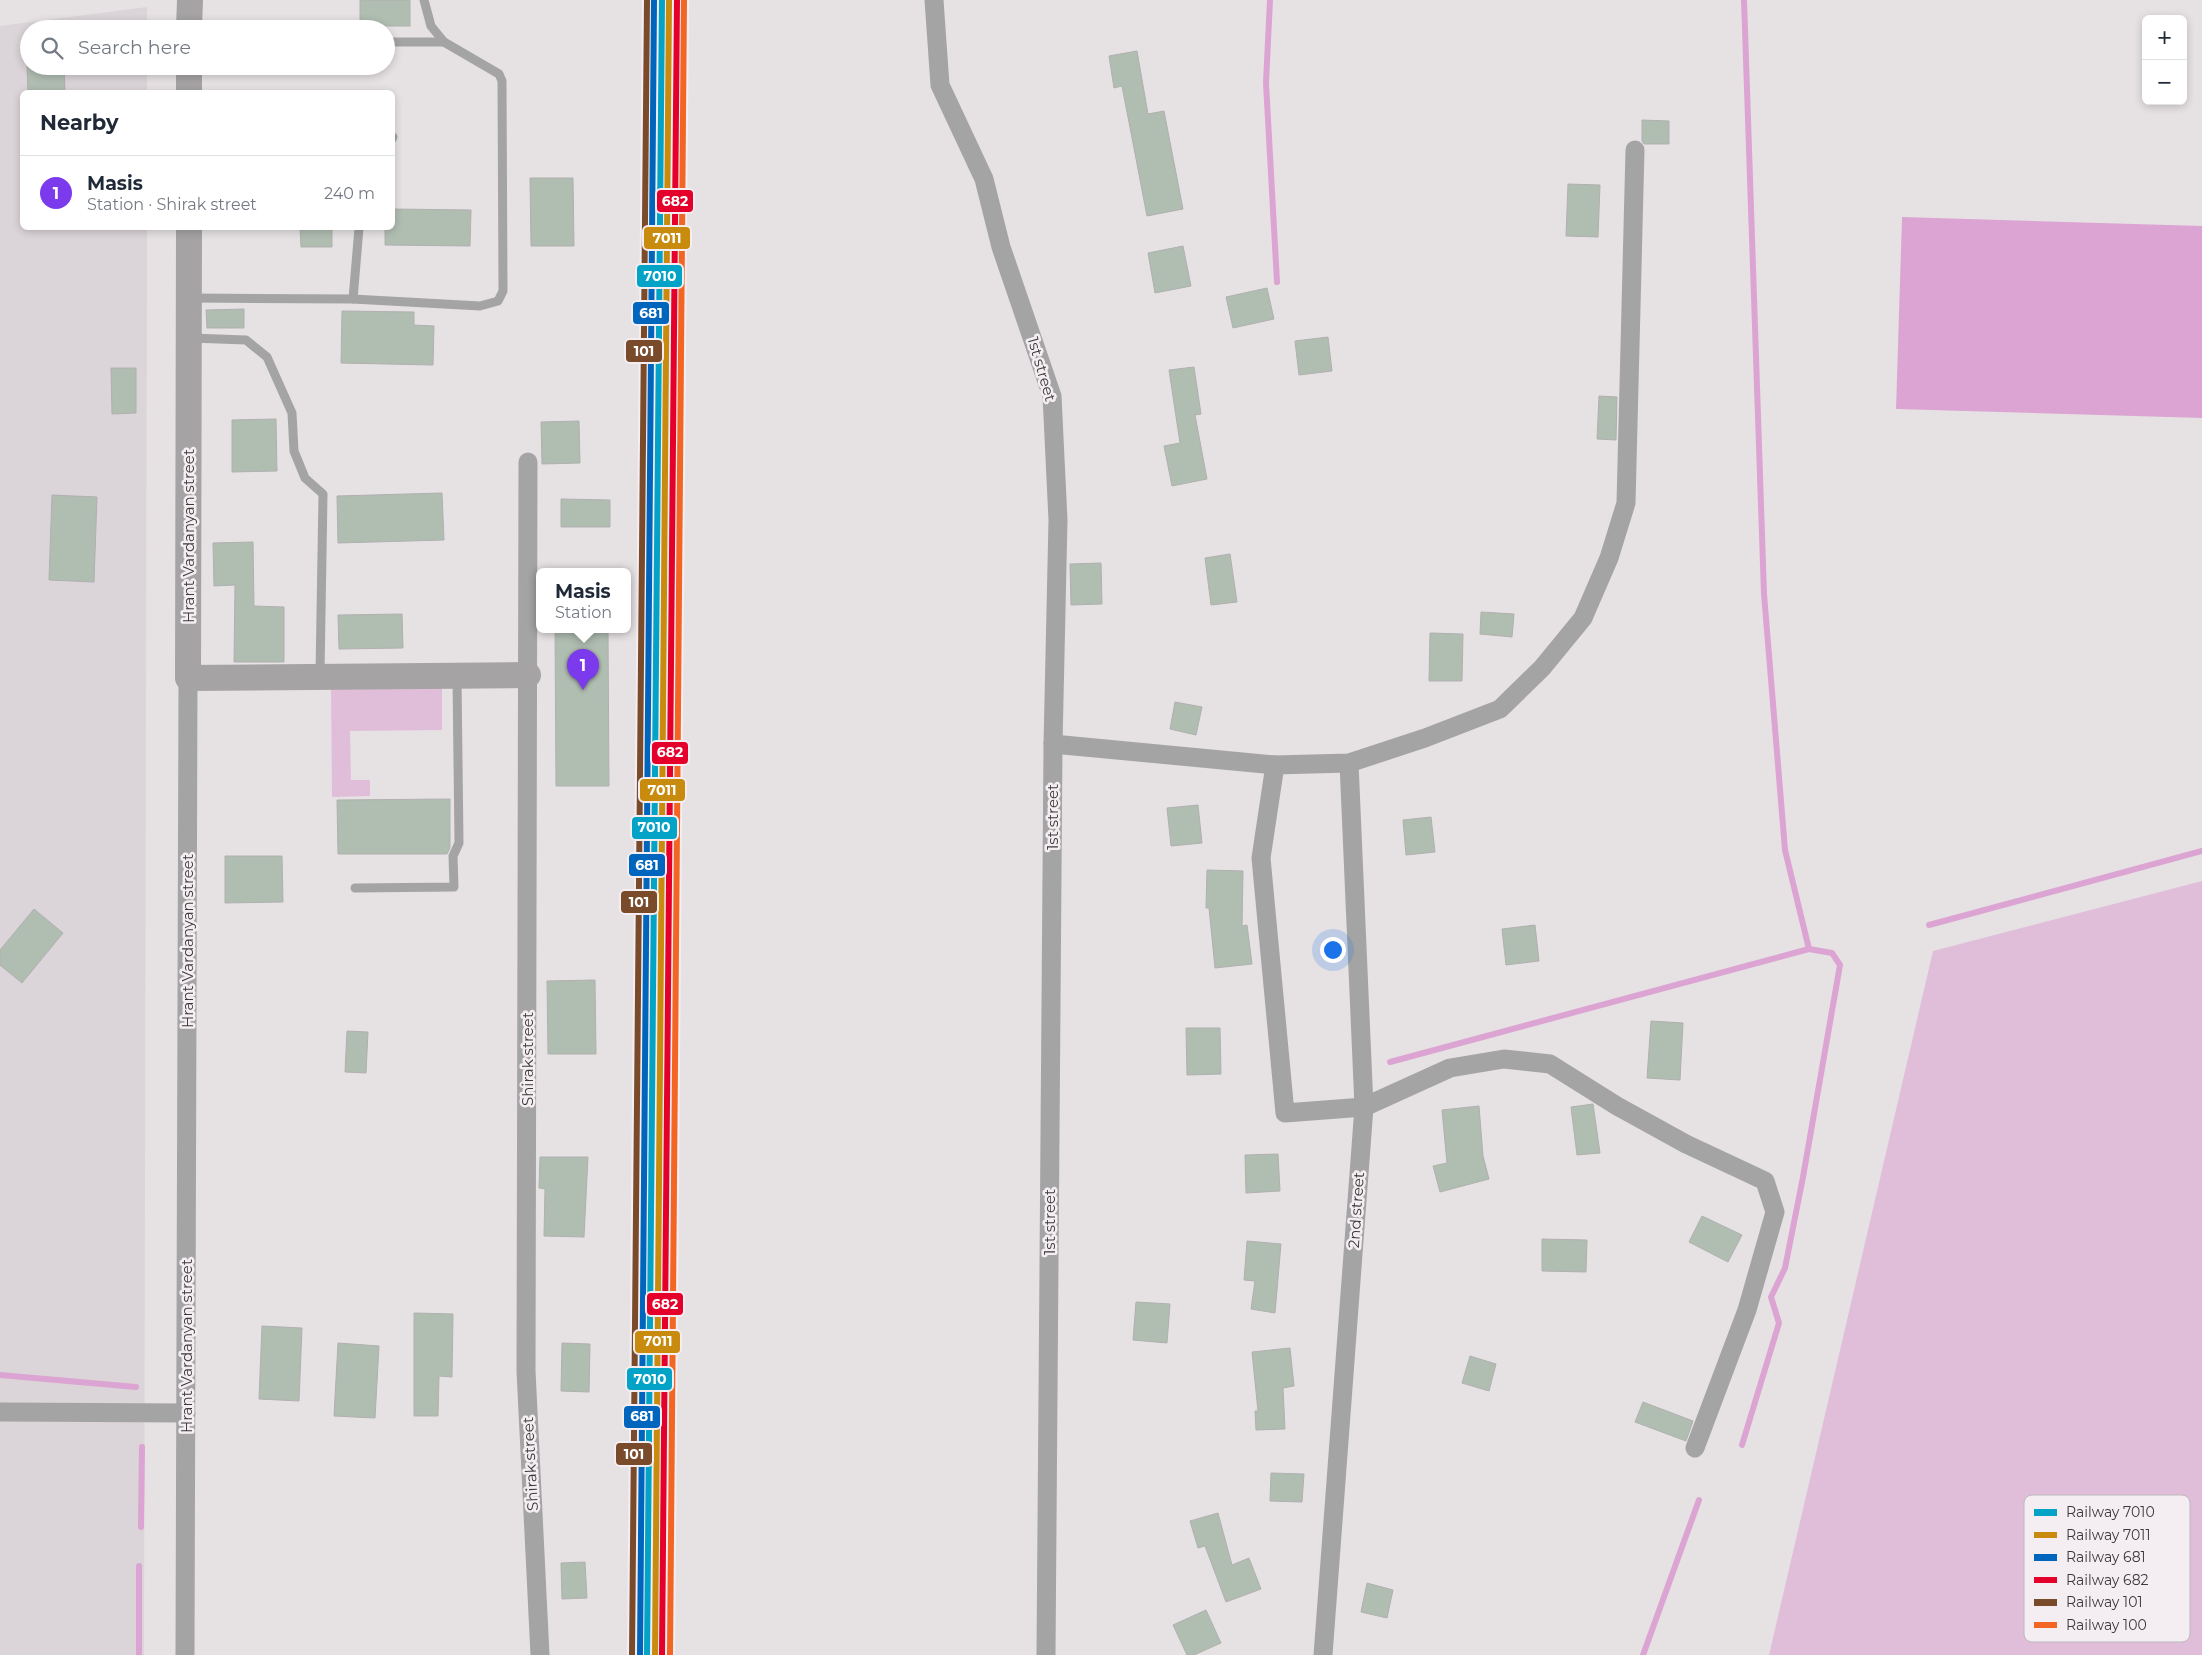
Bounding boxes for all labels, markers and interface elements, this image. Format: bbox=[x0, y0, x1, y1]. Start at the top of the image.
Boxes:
map controls bbox=[2142, 15, 2187, 105]
button: + bbox=[2142, 15, 2187, 60]
search box bbox=[20, 20, 395, 75]
icon: search bbox=[38, 34, 66, 62]
text: Search here bbox=[78, 36, 191, 59]
button: − bbox=[2142, 60, 2187, 105]
text: Nearby bbox=[40, 110, 119, 135]
text: Masis bbox=[87, 172, 143, 195]
text: 1 bbox=[53, 184, 59, 203]
text: 240 m bbox=[324, 184, 375, 203]
line badge: 682 bbox=[656, 189, 694, 213]
text: 682 bbox=[662, 192, 688, 210]
text: Station · Shirak street bbox=[87, 195, 257, 214]
line badge: 7011 bbox=[643, 226, 691, 250]
text: 7011 bbox=[653, 229, 681, 247]
line badge: 7010 bbox=[636, 264, 683, 288]
text: 7010 bbox=[644, 267, 676, 285]
line badge: 681 bbox=[632, 301, 670, 325]
text: 681 bbox=[639, 304, 663, 322]
street label: 1st street bbox=[1024, 335, 1060, 403]
line badge: 101 bbox=[625, 339, 663, 363]
text: 101 bbox=[634, 342, 654, 360]
street label: Hrant Vardanyan street bbox=[179, 449, 198, 623]
popup bbox=[536, 568, 631, 633]
text: Masis bbox=[555, 580, 611, 603]
text: Station bbox=[555, 603, 612, 622]
pin: 1 bbox=[567, 649, 599, 690]
line badge: 682 bbox=[651, 741, 689, 765]
text: 682 bbox=[657, 743, 683, 761]
line badge: 7011 bbox=[639, 778, 686, 802]
text: 7011 bbox=[648, 781, 676, 799]
street label: 1st street bbox=[1043, 784, 1062, 850]
line badge: 7010 bbox=[631, 816, 678, 840]
text: 7010 bbox=[638, 818, 670, 836]
line badge: 681 bbox=[628, 853, 666, 877]
street label: Hrant Vardanyan street bbox=[178, 854, 197, 1028]
text: 681 bbox=[635, 856, 659, 874]
line badge: 101 bbox=[620, 890, 658, 914]
text: 101 bbox=[629, 893, 649, 911]
your location bbox=[1320, 937, 1346, 963]
street label: Shirak street bbox=[518, 1012, 537, 1106]
street label: 2nd street bbox=[1344, 1171, 1368, 1249]
street label: 1st street bbox=[1040, 1189, 1059, 1255]
street label: Hrant Vardanyan street bbox=[177, 1259, 196, 1433]
line badge: 682 bbox=[646, 1292, 684, 1316]
text: 682 bbox=[652, 1295, 678, 1313]
line badge: 7011 bbox=[634, 1330, 681, 1354]
text: 7011 bbox=[644, 1332, 672, 1350]
line badge: 7010 bbox=[626, 1367, 673, 1391]
text: 7010 bbox=[634, 1370, 666, 1388]
line badge: 681 bbox=[623, 1405, 661, 1429]
text: 681 bbox=[630, 1407, 654, 1425]
street label: Shirak street bbox=[518, 1417, 542, 1511]
line badge: 101 bbox=[615, 1442, 653, 1466]
text: 101 bbox=[624, 1445, 644, 1463]
legend bbox=[2024, 1495, 2190, 1642]
text: Railway 7010 bbox=[2066, 1503, 2155, 1521]
text: Railway 7011 bbox=[2066, 1526, 2150, 1544]
text: Railway 681 bbox=[2066, 1548, 2146, 1566]
text: Railway 682 bbox=[2066, 1571, 2149, 1589]
text: Railway 101 bbox=[2066, 1593, 2143, 1611]
text: Railway 100 bbox=[2066, 1616, 2147, 1634]

